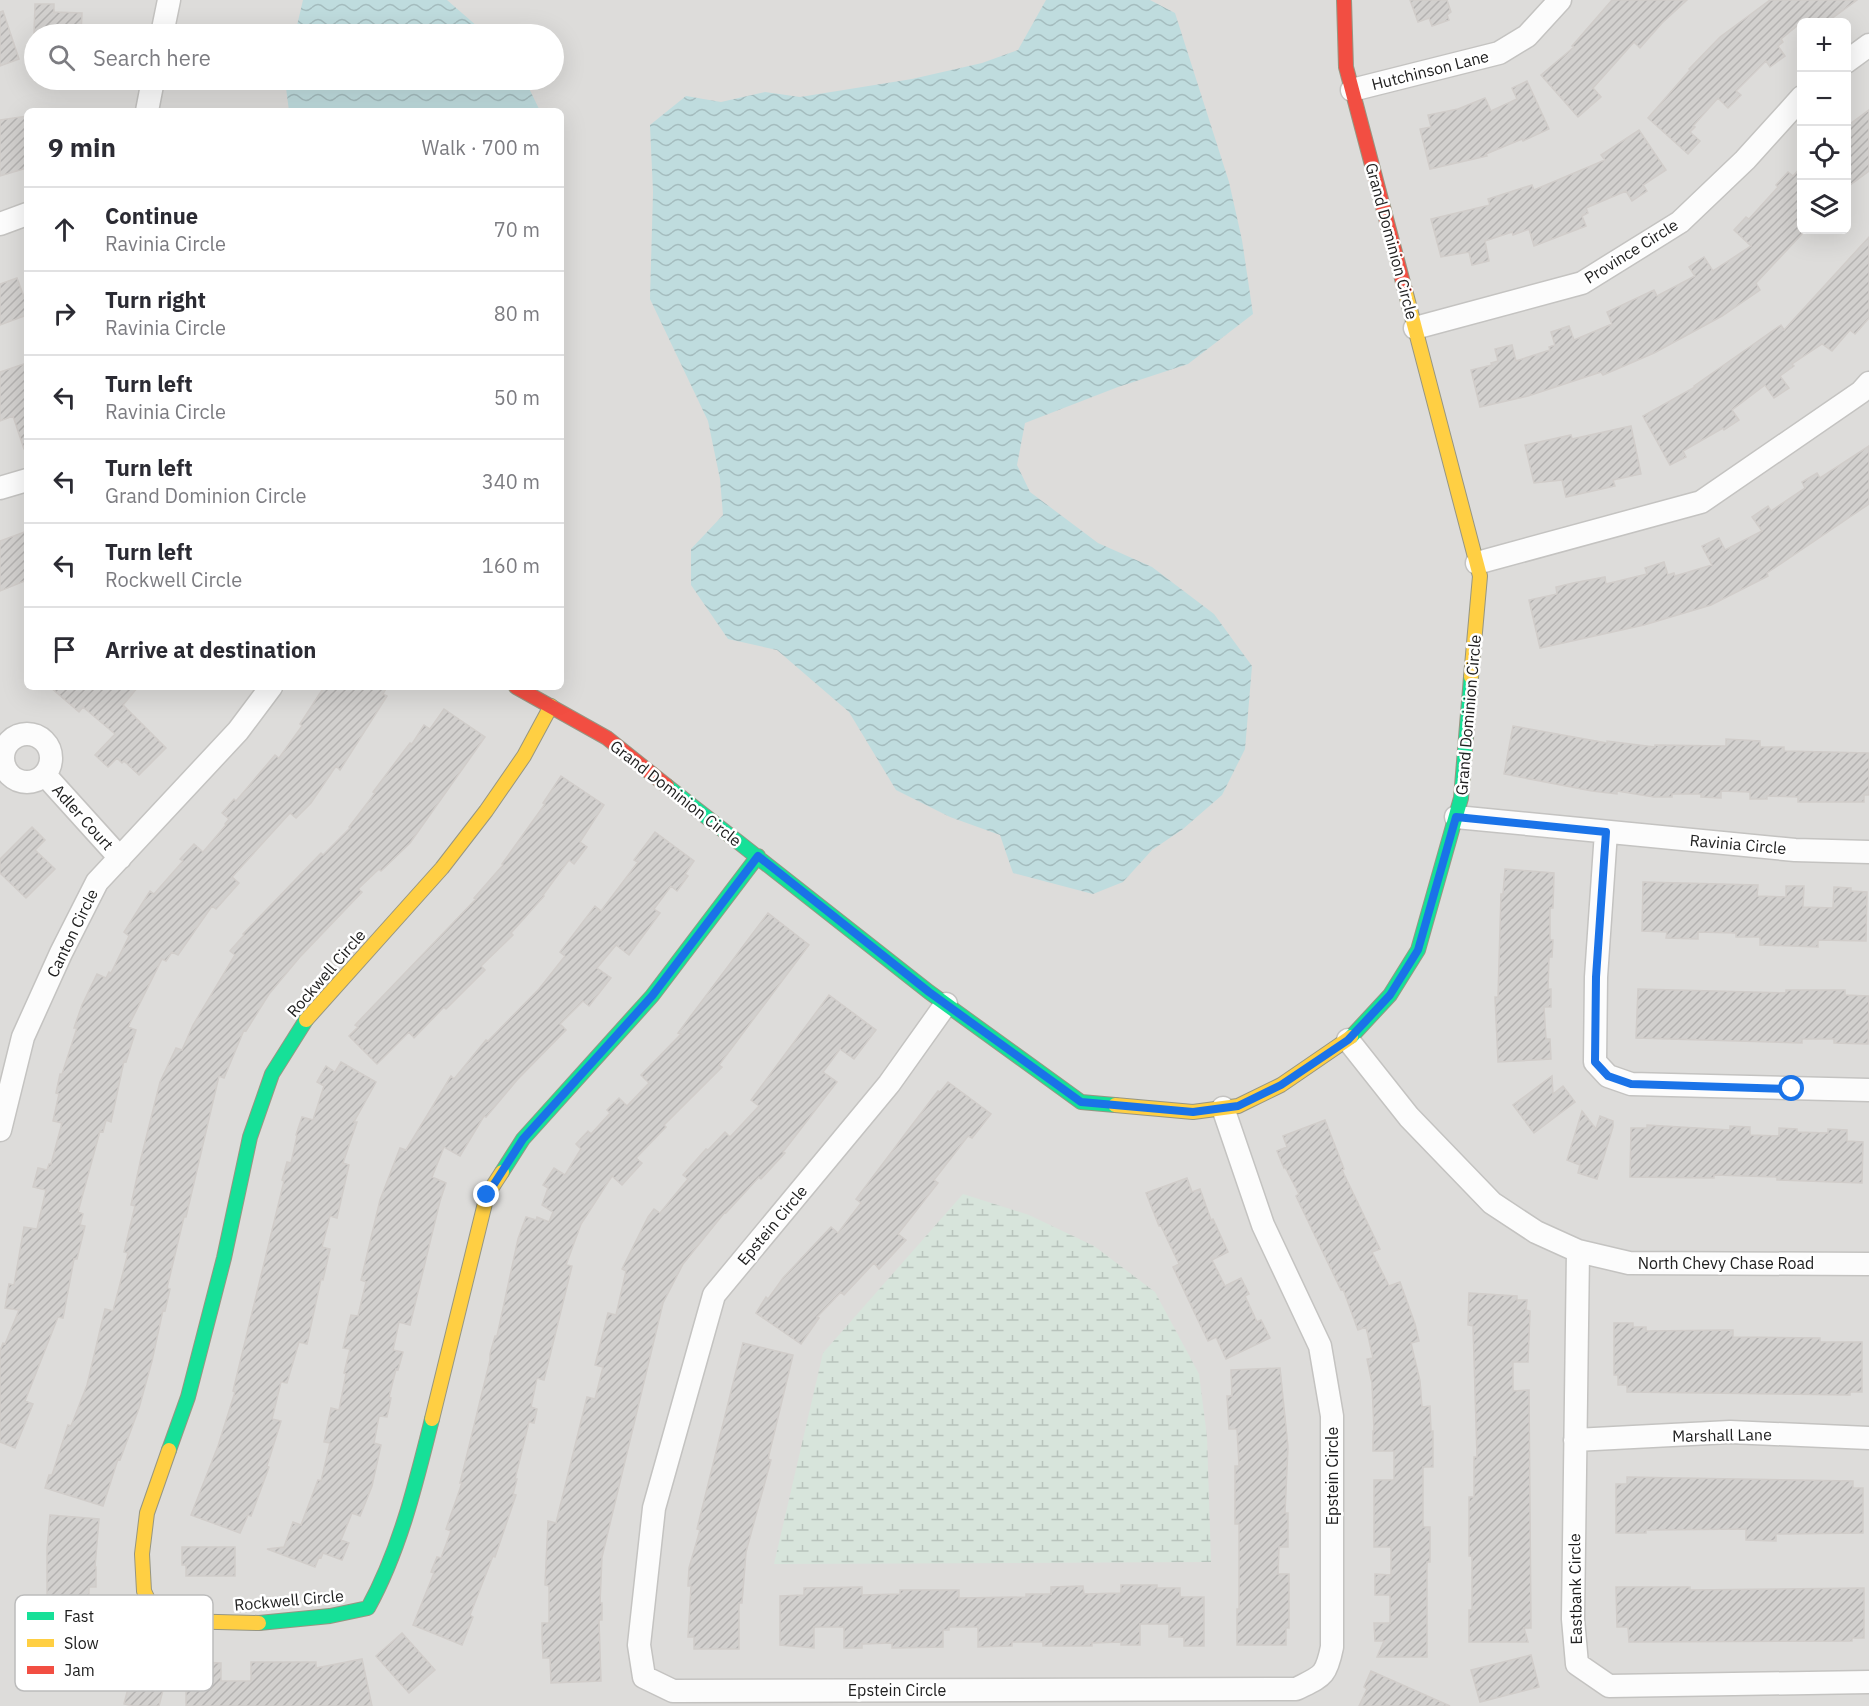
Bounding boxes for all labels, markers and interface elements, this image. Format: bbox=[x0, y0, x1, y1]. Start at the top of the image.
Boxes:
map controls bbox=[1797, 18, 1851, 234]
button: + bbox=[1797, 18, 1851, 72]
search box bbox=[24, 24, 564, 90]
icon: search bbox=[45, 41, 78, 74]
text: Search here bbox=[93, 43, 211, 72]
street label: Hutchinson Lane bbox=[1369, 46, 1491, 94]
button: − bbox=[1797, 72, 1851, 126]
button: locate bbox=[1797, 126, 1851, 180]
text: 9 min bbox=[48, 130, 116, 164]
text: Walk · 700 m bbox=[422, 134, 540, 161]
street label: Grand Dominion Circle bbox=[1361, 161, 1423, 322]
button: layers bbox=[1797, 180, 1851, 234]
text: Continue bbox=[105, 201, 198, 230]
icon: ahead bbox=[48, 213, 81, 246]
street label: Province Circle bbox=[1581, 214, 1682, 288]
text: 70 m bbox=[494, 216, 540, 243]
text: Ravinia Circle bbox=[105, 230, 226, 257]
text: Turn right bbox=[105, 285, 206, 314]
icon: right bbox=[48, 297, 81, 330]
text: 80 m bbox=[494, 300, 540, 327]
text: Ravinia Circle bbox=[105, 314, 226, 341]
text: Turn left bbox=[105, 369, 193, 398]
icon: left bbox=[48, 381, 81, 414]
text: 50 m bbox=[494, 384, 540, 411]
text: Ravinia Circle bbox=[105, 398, 226, 425]
text: Turn left bbox=[105, 453, 193, 482]
icon: left bbox=[48, 465, 81, 498]
text: 340 m bbox=[482, 468, 540, 495]
text: Grand Dominion Circle bbox=[105, 482, 306, 509]
text: Turn left bbox=[105, 537, 193, 566]
icon: left bbox=[48, 549, 81, 582]
text: 160 m bbox=[482, 552, 540, 579]
text: Rockwell Circle bbox=[105, 566, 242, 593]
icon: arrive bbox=[48, 633, 81, 666]
street label: Grand Dominion Circle bbox=[1451, 634, 1485, 796]
text: Arrive at destination bbox=[105, 635, 316, 664]
street label: Grand Dominion Circle bbox=[606, 736, 746, 851]
street label: Adler Court bbox=[48, 780, 118, 854]
street label: Ravinia Circle bbox=[1689, 830, 1787, 858]
street label: Canton Circle bbox=[42, 885, 102, 980]
street label: Rockwell Circle bbox=[282, 925, 370, 1021]
route start bbox=[1778, 1075, 1804, 1101]
route end bbox=[473, 1181, 499, 1207]
street label: Epstein Circle bbox=[733, 1181, 811, 1269]
street label: North Chevy Chase Road bbox=[1638, 1253, 1814, 1273]
street label: Marshall Lane bbox=[1672, 1424, 1772, 1446]
street label: Epstein Circle bbox=[1322, 1427, 1342, 1525]
street label: Eastbank Circle bbox=[1564, 1533, 1586, 1645]
street label: Rockwell Circle bbox=[233, 1585, 345, 1615]
legend bbox=[15, 1595, 213, 1691]
text: Fast bbox=[64, 1606, 94, 1626]
text: Slow bbox=[64, 1633, 99, 1653]
text: Jam bbox=[64, 1660, 95, 1680]
street label: Epstein Circle bbox=[848, 1680, 946, 1700]

